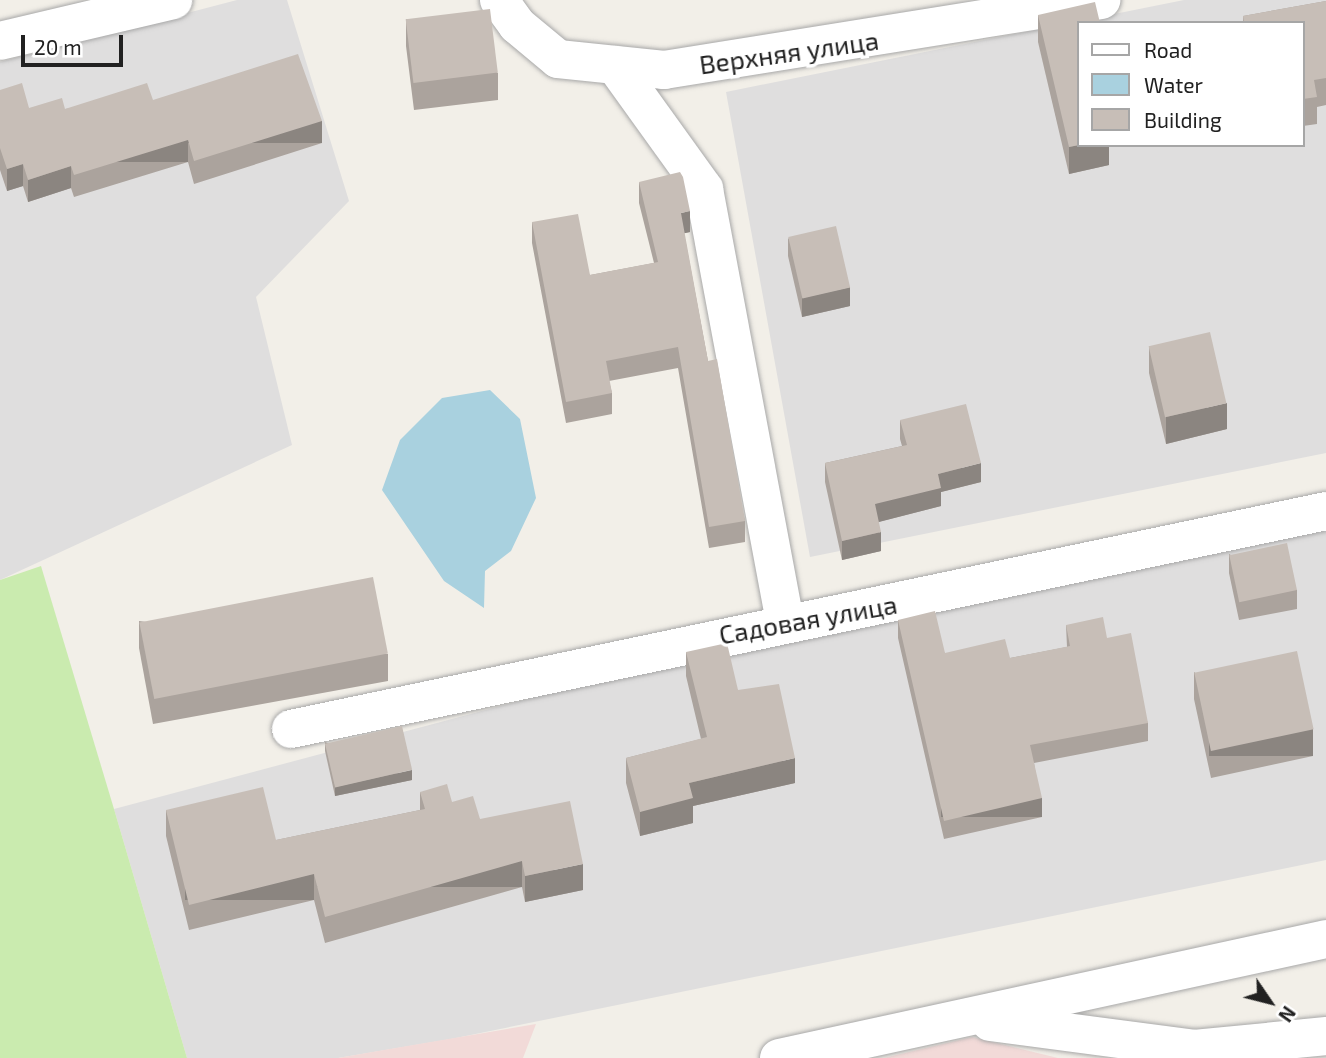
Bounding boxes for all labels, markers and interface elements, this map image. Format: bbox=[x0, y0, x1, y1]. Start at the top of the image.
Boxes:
scale bar bbox=[24, 21, 126, 65]
legend bbox=[1078, 21, 1305, 147]
street label: Верхняя улица bbox=[697, 24, 881, 80]
text: 20 m bbox=[34, 34, 82, 59]
text: Road bbox=[1144, 37, 1192, 62]
text: Water bbox=[1144, 72, 1203, 97]
text: Building bbox=[1144, 107, 1222, 132]
street label: Садовая улица bbox=[716, 588, 900, 650]
north arrow bbox=[1235, 967, 1305, 1037]
text: N bbox=[1274, 1002, 1301, 1027]

